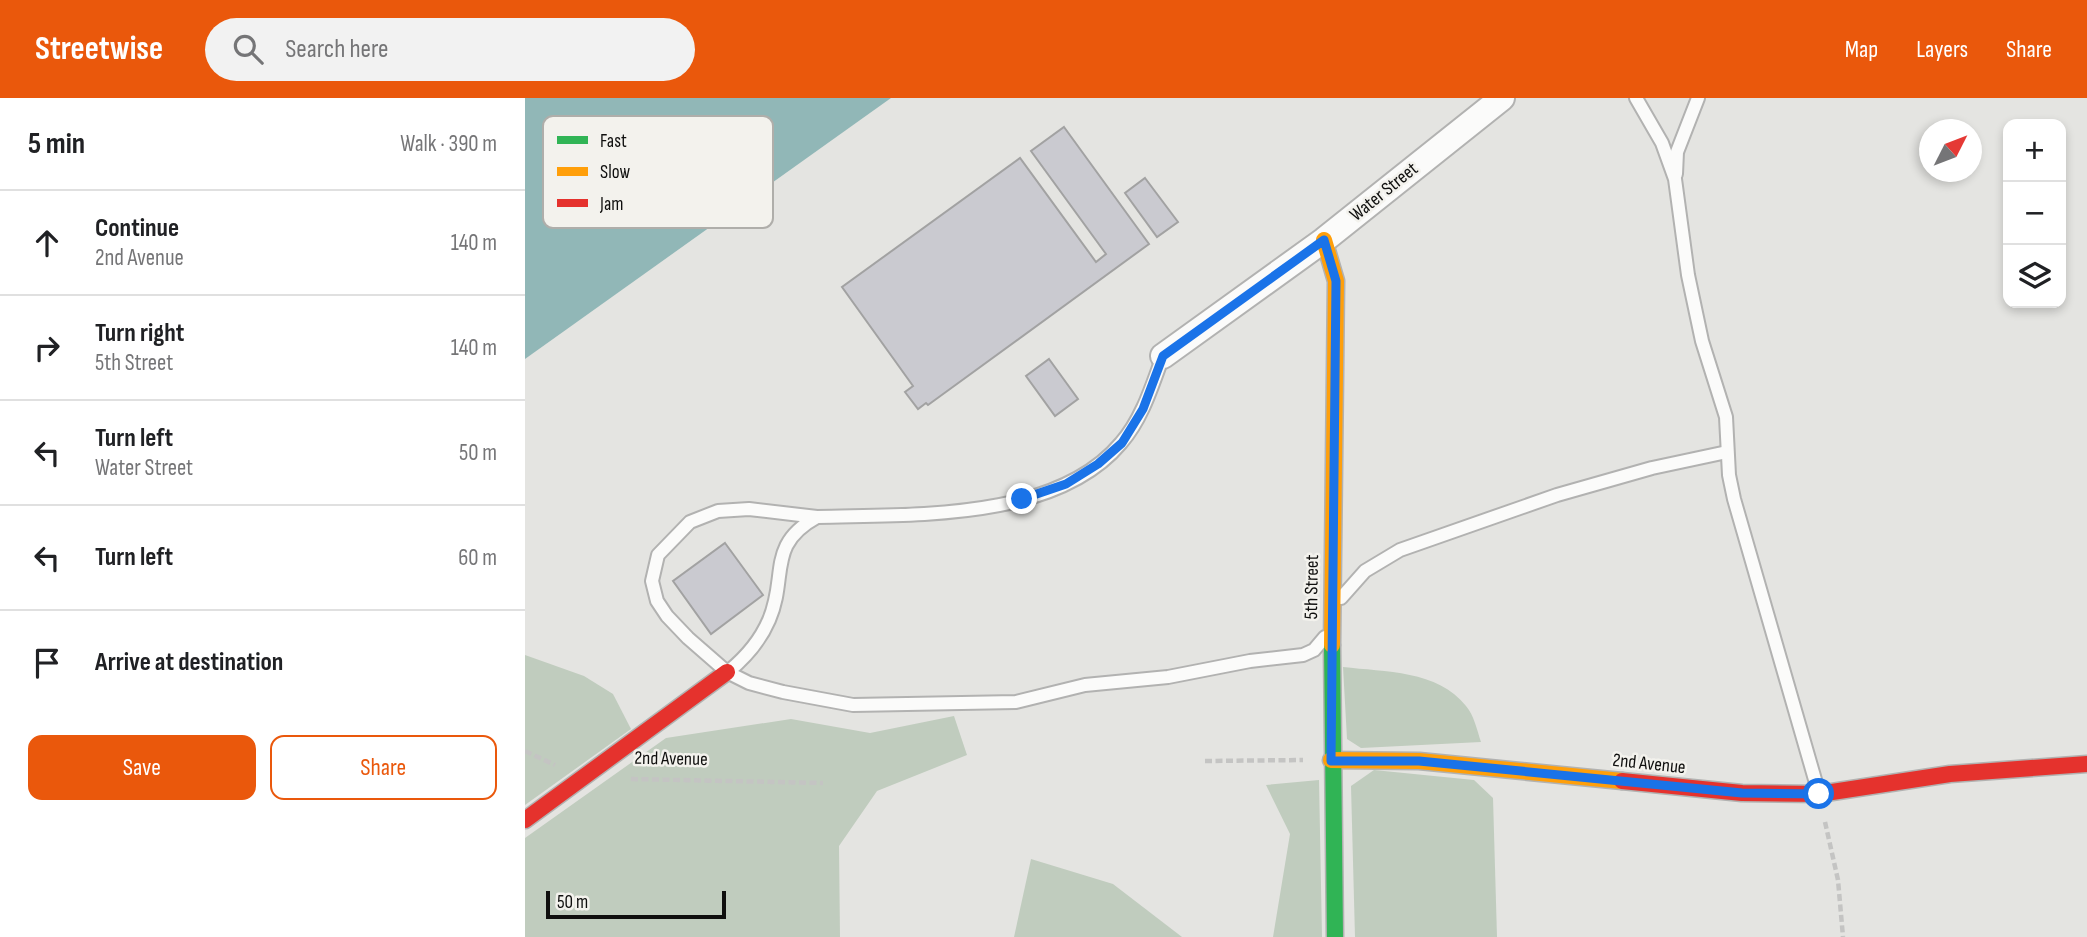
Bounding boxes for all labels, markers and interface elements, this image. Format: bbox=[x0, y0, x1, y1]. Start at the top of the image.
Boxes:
search box bbox=[205, 18, 695, 81]
text: Streetwise bbox=[35, 29, 163, 69]
icon: search bbox=[229, 30, 267, 68]
text: Search here bbox=[285, 34, 389, 65]
text: Map bbox=[1845, 35, 1878, 64]
text: Layers bbox=[1916, 35, 1968, 64]
text: Share bbox=[2006, 35, 2052, 64]
legend bbox=[543, 116, 773, 228]
north arrow bbox=[1919, 119, 1982, 182]
map controls bbox=[2003, 119, 2066, 308]
button: + bbox=[2003, 119, 2066, 182]
text: 5 min bbox=[28, 126, 85, 162]
text: Walk · 390 m bbox=[400, 130, 497, 158]
text: Fast bbox=[600, 130, 627, 153]
street label: Water Street bbox=[1345, 157, 1423, 226]
text: Slow bbox=[600, 161, 630, 184]
button: − bbox=[2003, 182, 2066, 245]
text: Jam bbox=[599, 193, 623, 216]
text: Continue bbox=[95, 213, 179, 244]
icon: ahead bbox=[28, 224, 66, 262]
text: 140 m bbox=[451, 229, 497, 257]
text: 2nd Avenue bbox=[95, 244, 184, 272]
button: layers bbox=[2003, 245, 2066, 308]
text: Turn right bbox=[95, 318, 184, 349]
icon: right bbox=[28, 329, 66, 367]
text: 140 m bbox=[451, 334, 497, 362]
text: 5th Street bbox=[95, 349, 173, 377]
text: Turn left bbox=[95, 423, 173, 454]
icon: left bbox=[28, 434, 66, 472]
text: 50 m bbox=[459, 439, 497, 467]
text: Water Street bbox=[95, 454, 193, 482]
route end bbox=[1006, 483, 1037, 514]
icon: left bbox=[28, 539, 66, 577]
text: Turn left bbox=[95, 542, 173, 573]
text: 60 m bbox=[458, 544, 497, 572]
street label: 5th Street bbox=[1300, 554, 1324, 620]
icon: arrive bbox=[28, 644, 66, 682]
text: Arrive at destination bbox=[95, 647, 283, 678]
button: Save bbox=[28, 735, 256, 800]
button: Share bbox=[270, 735, 497, 800]
street label: 2nd Avenue bbox=[634, 747, 708, 771]
street label: 2nd Avenue bbox=[1611, 749, 1687, 779]
route start bbox=[1803, 778, 1834, 809]
scale bar bbox=[546, 888, 726, 920]
text: 50 m bbox=[557, 891, 588, 914]

